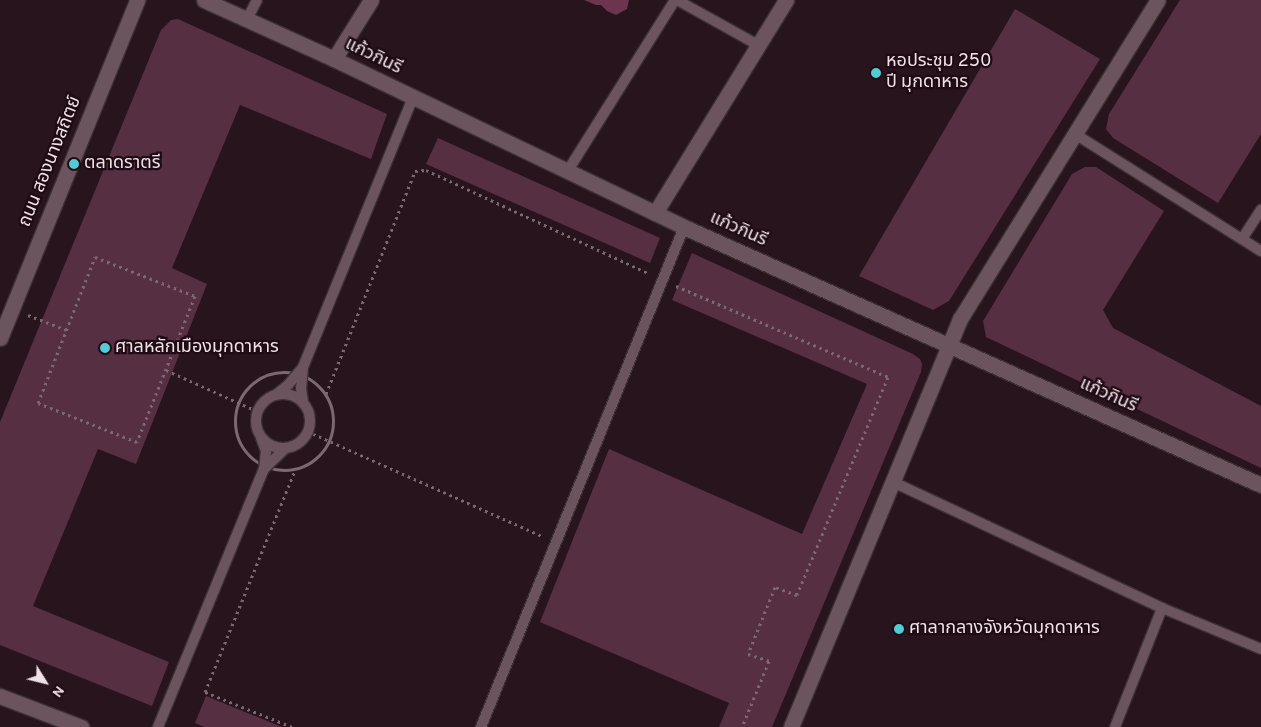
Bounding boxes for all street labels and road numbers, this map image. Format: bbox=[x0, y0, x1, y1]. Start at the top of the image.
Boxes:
street label: แก้วกินรี bbox=[341, 34, 405, 80]
street label: ถนน สองนางสถิตย์ bbox=[15, 94, 87, 230]
street label: แก้วกินรี bbox=[706, 208, 770, 252]
street label: แก้วกินรี bbox=[1076, 374, 1140, 418]

